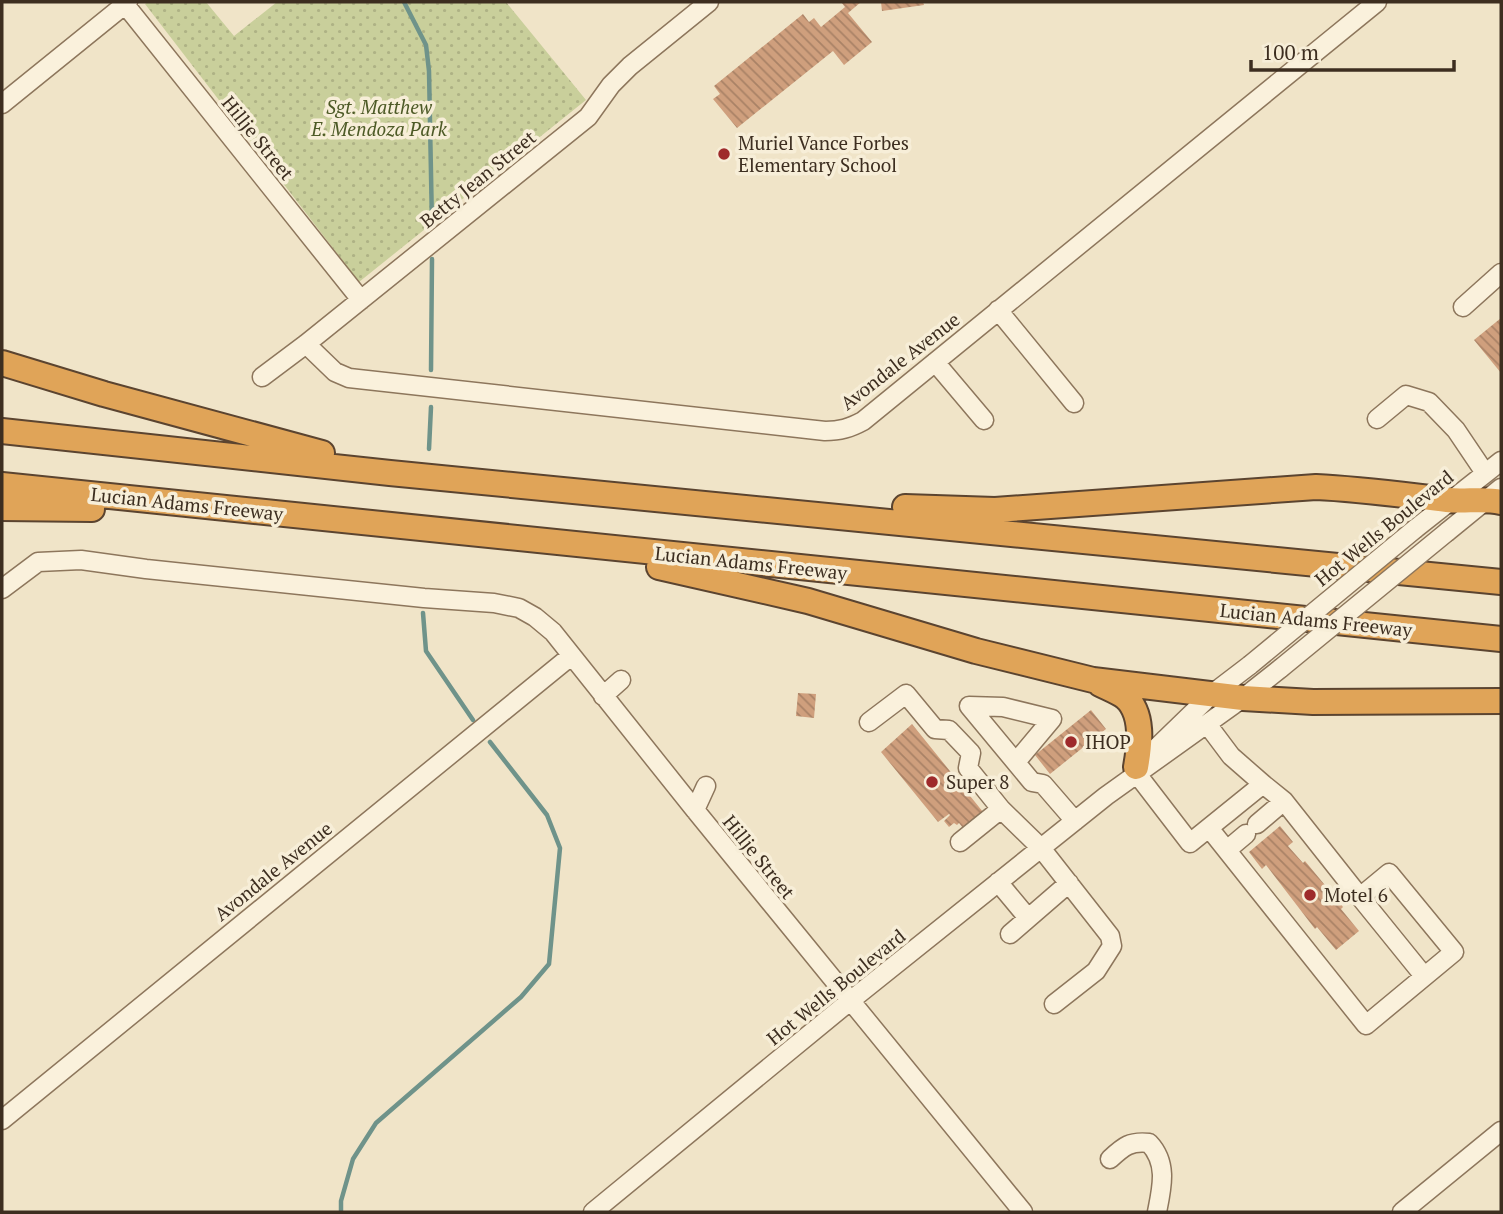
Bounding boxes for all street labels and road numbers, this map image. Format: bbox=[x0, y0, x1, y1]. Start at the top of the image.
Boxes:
street label: Hillje Street bbox=[217, 90, 300, 185]
street label: Betty Jean Street bbox=[415, 124, 541, 233]
street label: Avondale Avenue bbox=[835, 306, 964, 415]
street label: Hot Wells Boulevard bbox=[1309, 464, 1458, 591]
street label: Lucian Adams Freeway bbox=[90, 481, 285, 526]
street label: Lucian Adams Freeway bbox=[654, 540, 849, 585]
street label: Lucian Adams Freeway bbox=[1219, 597, 1414, 642]
street label: Hillje Street bbox=[718, 809, 801, 904]
street label: Avondale Avenue bbox=[209, 815, 337, 926]
street label: Hot Wells Boulevard bbox=[761, 923, 910, 1050]

